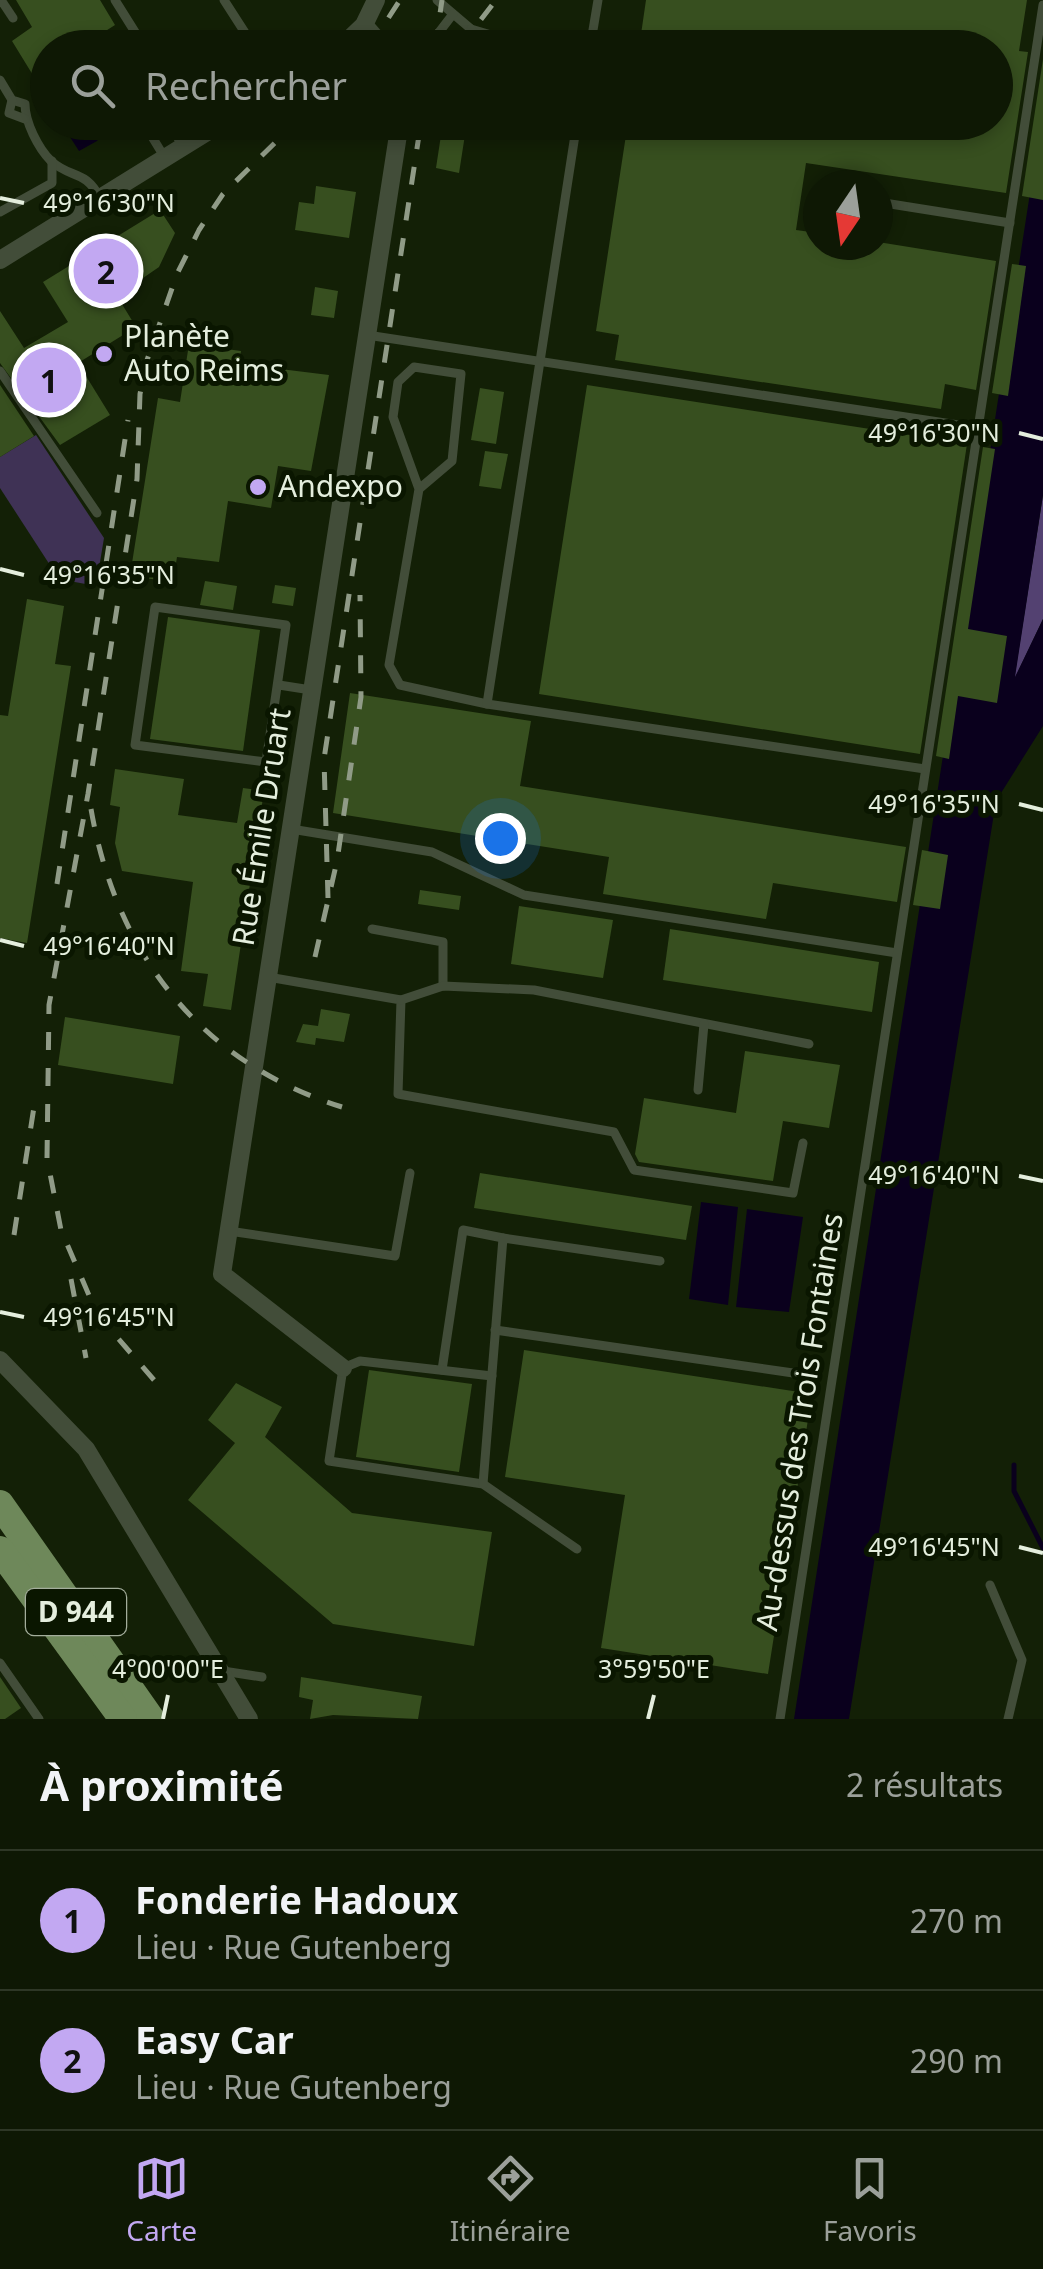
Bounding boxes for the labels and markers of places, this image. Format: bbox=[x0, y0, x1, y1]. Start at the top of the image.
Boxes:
pin: 2 bbox=[74, 234, 138, 308]
place label: Planète Auto Reims bbox=[124, 315, 284, 390]
pin: 1 bbox=[17, 342, 82, 418]
marker: Planète Auto Reims bbox=[93, 343, 115, 365]
place label: Andexpo bbox=[278, 465, 403, 506]
marker: Andexpo bbox=[247, 476, 269, 498]

